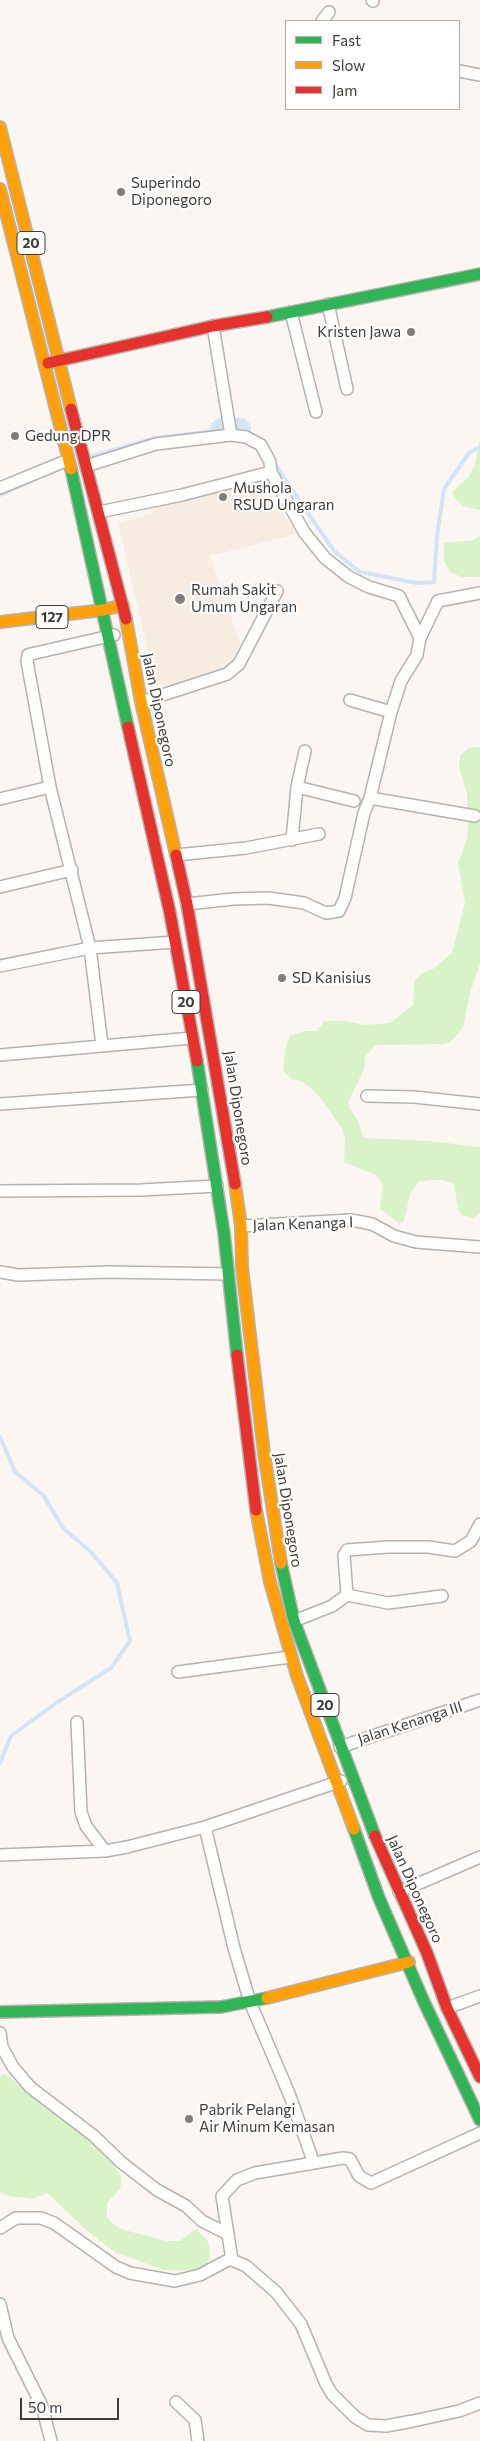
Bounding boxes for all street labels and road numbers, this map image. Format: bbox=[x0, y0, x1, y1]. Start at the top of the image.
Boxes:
road number: 20 bbox=[17, 232, 45, 254]
road number: 127 bbox=[36, 606, 68, 628]
street label: Jalan Diponegoro bbox=[138, 651, 180, 769]
road number: 20 bbox=[172, 990, 200, 1014]
street label: Jalan Diponegoro bbox=[220, 1049, 256, 1167]
street label: Jalan Kenanga I bbox=[252, 1213, 354, 1235]
street label: Jalan Diponegoro bbox=[270, 1451, 306, 1569]
road number: 20 bbox=[311, 1694, 339, 1716]
street label: Jalan Kenanga III bbox=[355, 1698, 465, 1748]
street label: Jalan Diponegoro bbox=[383, 1832, 447, 1946]

